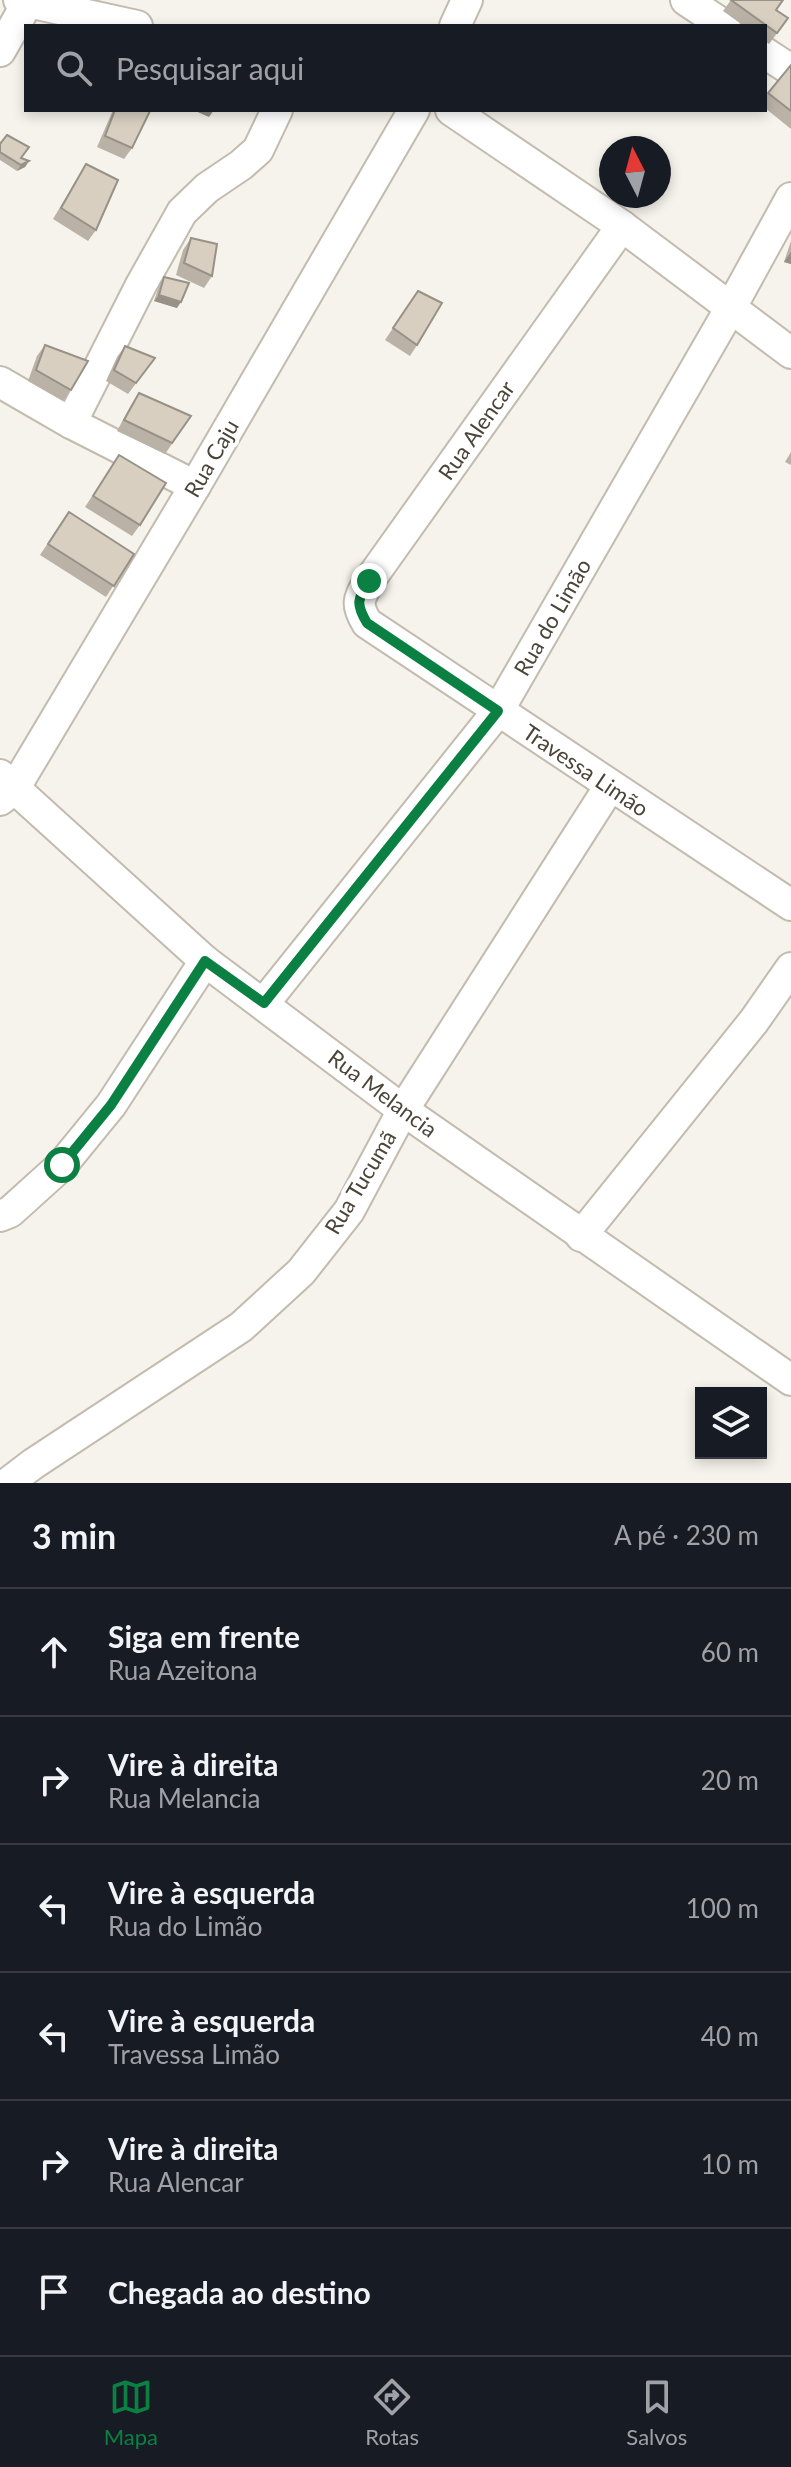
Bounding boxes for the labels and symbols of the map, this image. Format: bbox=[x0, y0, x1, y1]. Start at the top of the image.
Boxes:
north arrow bbox=[599, 136, 671, 208]
street label: Rua Alencar bbox=[432, 375, 520, 485]
street label: Rua Caju bbox=[178, 414, 244, 502]
street label: Rua do Limão bbox=[508, 554, 596, 680]
route end bbox=[351, 563, 387, 599]
street label: Travessa Limão bbox=[518, 718, 654, 822]
street label: Rua Melancia bbox=[323, 1043, 443, 1143]
street label: Rua Tucumã bbox=[318, 1125, 402, 1239]
route start bbox=[44, 1147, 80, 1183]

